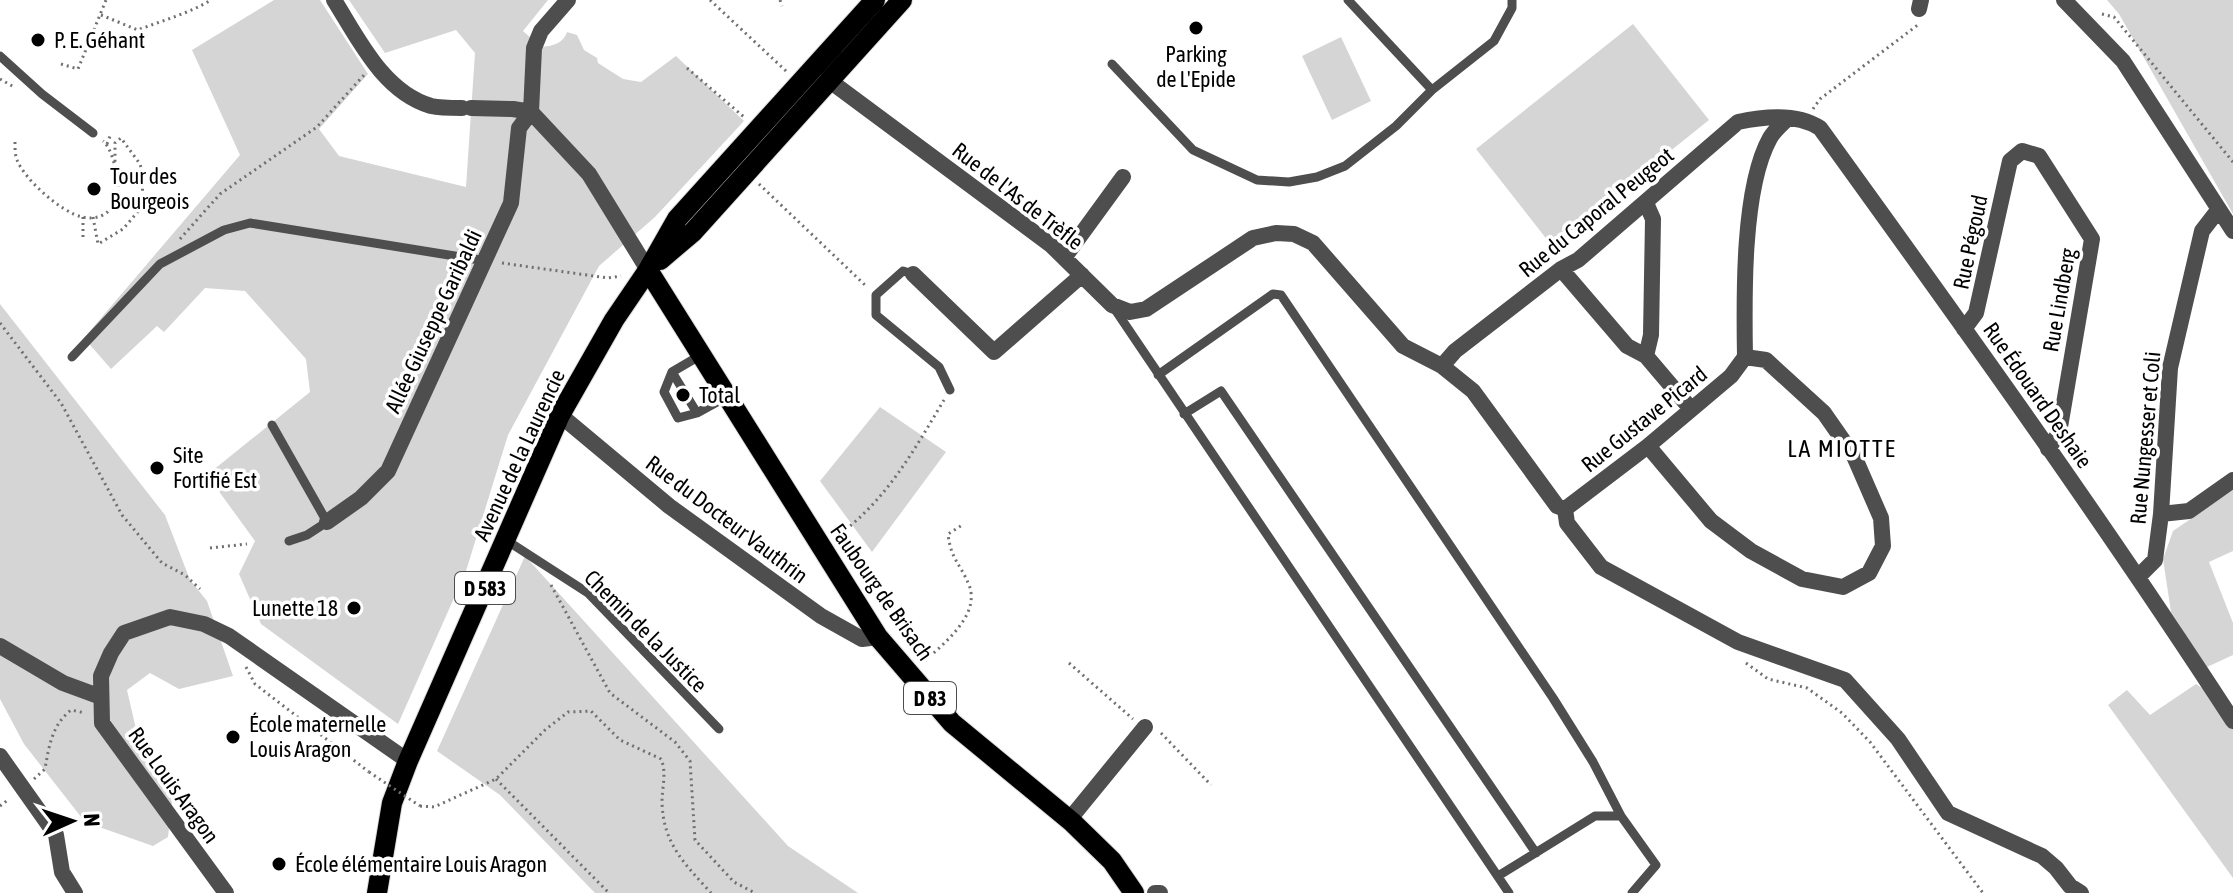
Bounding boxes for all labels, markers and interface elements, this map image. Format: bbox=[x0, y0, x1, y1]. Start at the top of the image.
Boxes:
marker: Parking de L'Epide bbox=[1187, 19, 1205, 37]
place label: P. E. Géhant bbox=[54, 27, 145, 53]
marker: P. E. Géhant bbox=[29, 31, 47, 49]
place label: Parking de L'Epide bbox=[1156, 41, 1236, 92]
street label: Rue de l'As de Trèfle bbox=[947, 137, 1089, 255]
street label: Rue du Caporal Peugeot bbox=[1513, 142, 1679, 282]
place label: Tour des Bourgeois bbox=[110, 163, 190, 214]
marker: Tour des Bourgeois bbox=[85, 180, 103, 198]
street label: Rue Pégoud bbox=[1947, 193, 1993, 291]
street label: Allée Giuseppe Garibaldi bbox=[379, 225, 487, 417]
street label: Rue Lindberg bbox=[2037, 246, 2081, 354]
street label: Rue Édouard Deshaie bbox=[1978, 317, 2098, 473]
street label: Rue Nungesser et Coli bbox=[2124, 350, 2166, 526]
street label: Rue Gustave Picard bbox=[1576, 361, 1712, 477]
street label: Avenue de la Laurencie bbox=[468, 365, 570, 545]
place label: Total bbox=[699, 382, 740, 408]
marker: Total bbox=[674, 386, 692, 404]
district label: LA MIOTTE bbox=[1787, 435, 1897, 462]
place label: Site Fortifié Est bbox=[173, 442, 257, 493]
street label: Rue du Docteur Vauthrin bbox=[641, 450, 813, 588]
marker: Site Fortifié Est bbox=[148, 459, 166, 477]
street label: Faubourg de Brisach bbox=[825, 519, 939, 665]
street label: Chemin de la Justice bbox=[579, 564, 713, 698]
road number: D 583 bbox=[455, 572, 515, 604]
place label: Lunette 18 bbox=[252, 595, 338, 621]
marker: Lunette 18 bbox=[345, 599, 363, 617]
road number: D 83 bbox=[904, 682, 956, 714]
place label: École maternelle Louis Aragon bbox=[249, 711, 386, 762]
street label: Rue Louis Aragon bbox=[123, 722, 225, 848]
marker: École maternelle Louis Aragon bbox=[224, 728, 242, 746]
north arrow bbox=[32, 781, 112, 861]
text: N bbox=[79, 813, 105, 827]
place label: École élémentaire Louis Aragon bbox=[295, 851, 547, 877]
marker: École élémentaire Louis Aragon bbox=[270, 855, 288, 873]

